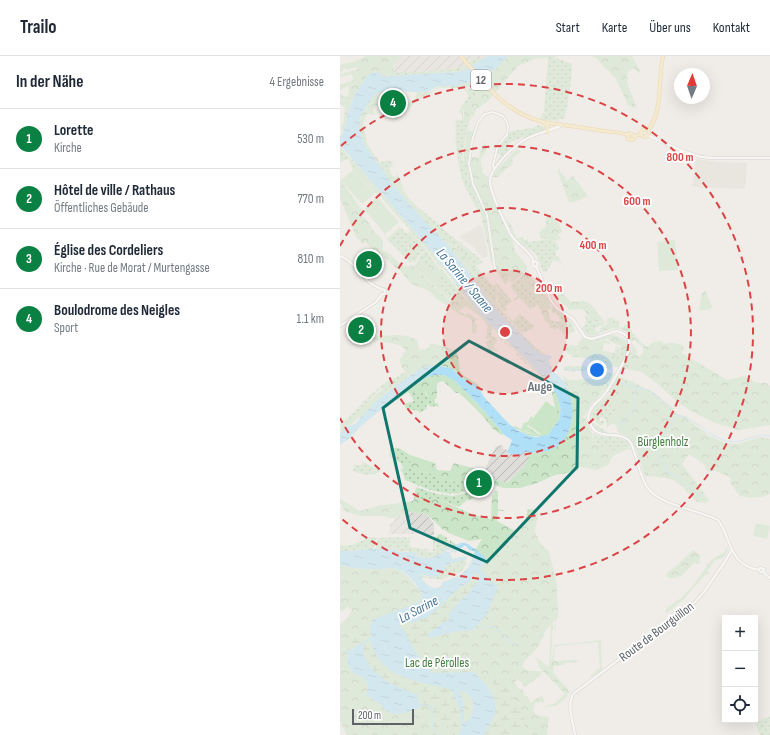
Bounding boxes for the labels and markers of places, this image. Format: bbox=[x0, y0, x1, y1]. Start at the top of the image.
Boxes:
pin: 4 bbox=[380, 88, 406, 118]
pin: 3 bbox=[356, 249, 382, 279]
pin: 2 bbox=[348, 315, 374, 345]
centre of rings bbox=[498, 325, 512, 339]
pin: 1 bbox=[466, 468, 492, 498]

